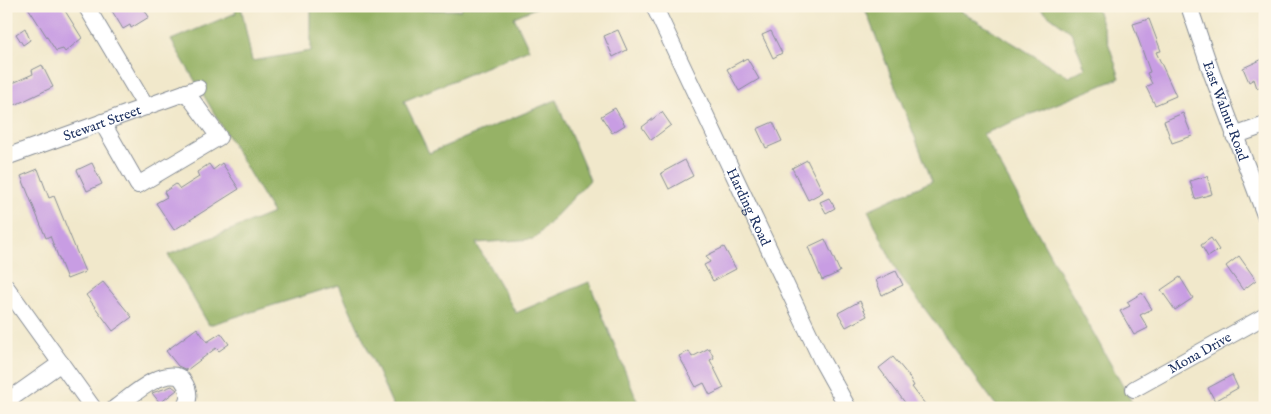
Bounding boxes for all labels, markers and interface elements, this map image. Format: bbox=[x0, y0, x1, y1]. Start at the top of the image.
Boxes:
street label: East Walnut Road bbox=[1198, 59, 1252, 164]
street label: Stewart Street bbox=[61, 101, 144, 146]
street label: Harding Road bbox=[722, 165, 774, 250]
street label: Mona Drive bbox=[1165, 328, 1235, 378]

